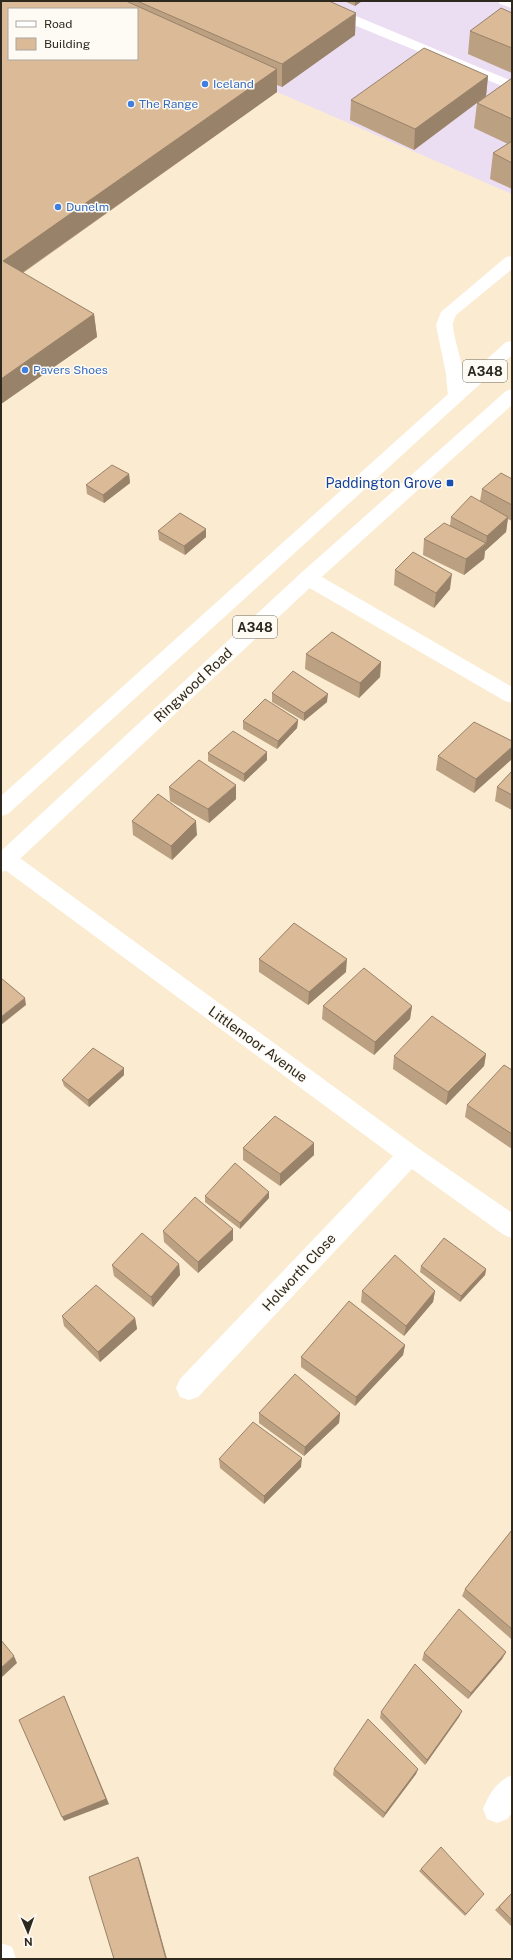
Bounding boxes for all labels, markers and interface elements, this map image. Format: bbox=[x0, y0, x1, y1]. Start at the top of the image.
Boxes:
legend bbox=[8, 8, 138, 60]
text: Road bbox=[44, 17, 72, 31]
text: Building bbox=[44, 37, 90, 51]
place label: Iceland bbox=[213, 77, 254, 91]
marker: Iceland bbox=[200, 79, 210, 89]
place label: The Range bbox=[139, 97, 199, 111]
marker: The Range bbox=[126, 99, 136, 109]
place label: Dunelm bbox=[66, 200, 109, 214]
marker: Dunelm bbox=[53, 202, 63, 212]
road number: A348 bbox=[463, 360, 507, 382]
place label: Pavers Shoes bbox=[33, 363, 108, 377]
marker: Pavers Shoes bbox=[20, 365, 30, 375]
place label: Paddington Grove bbox=[325, 475, 442, 491]
marker: Paddington Grove bbox=[445, 478, 455, 488]
road number: A348 bbox=[233, 616, 277, 638]
street label: Ringwood Road bbox=[151, 645, 235, 725]
street label: Littlemoor Avenue bbox=[205, 1003, 311, 1085]
street label: Holworth Close bbox=[259, 1230, 339, 1314]
north arrow bbox=[8, 1912, 48, 1952]
text: N bbox=[24, 1936, 33, 1948]

